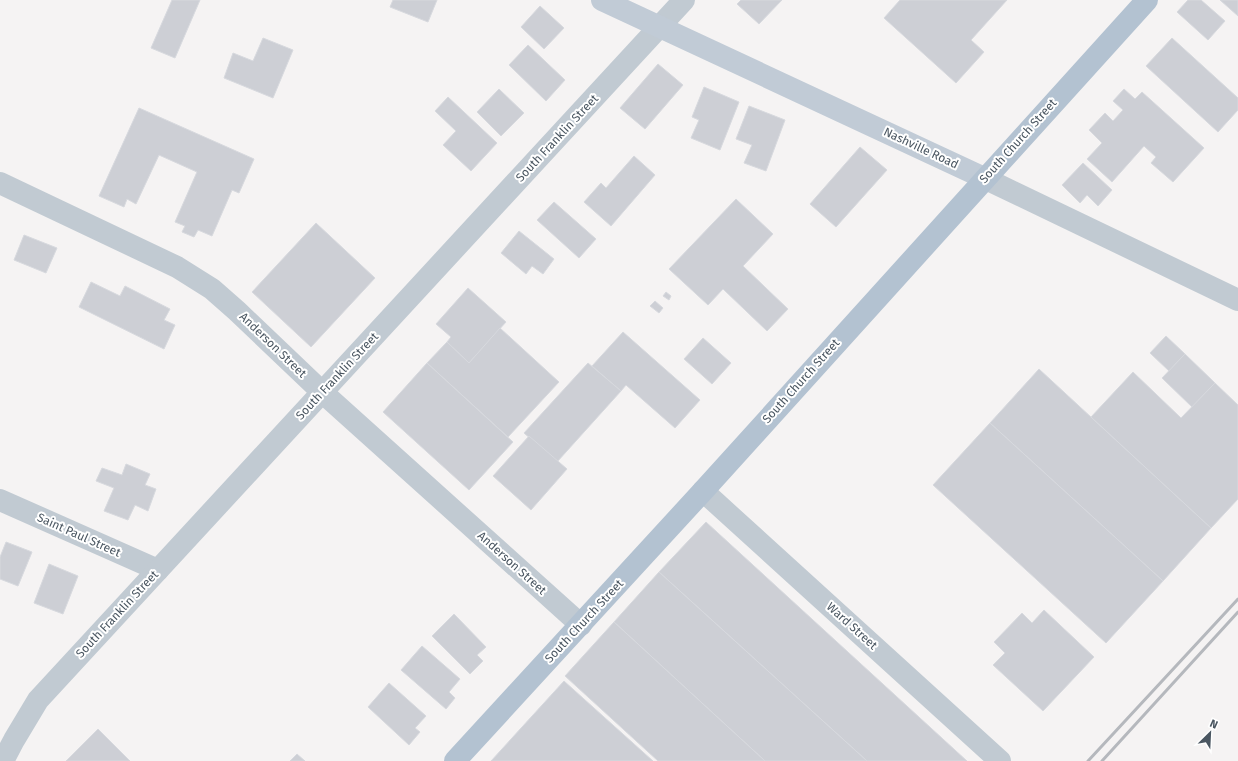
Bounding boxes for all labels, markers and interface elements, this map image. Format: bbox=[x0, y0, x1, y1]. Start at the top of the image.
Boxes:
street label: South Franklin Street bbox=[513, 91, 601, 185]
street label: South Church Street bbox=[977, 96, 1060, 186]
street label: Nashville Road bbox=[881, 125, 961, 171]
street label: Anderson Street bbox=[237, 310, 310, 381]
street label: South Franklin Street bbox=[293, 329, 381, 423]
street label: South Church Street bbox=[760, 336, 843, 426]
street label: Saint Paul Street bbox=[35, 510, 124, 560]
street label: Anderson Street bbox=[475, 529, 550, 598]
street label: South Franklin Street bbox=[73, 567, 161, 661]
street label: South Church Street bbox=[542, 576, 627, 665]
street label: Ward Street bbox=[824, 600, 881, 653]
north arrow bbox=[1190, 713, 1230, 753]
text: N bbox=[1208, 717, 1220, 732]

